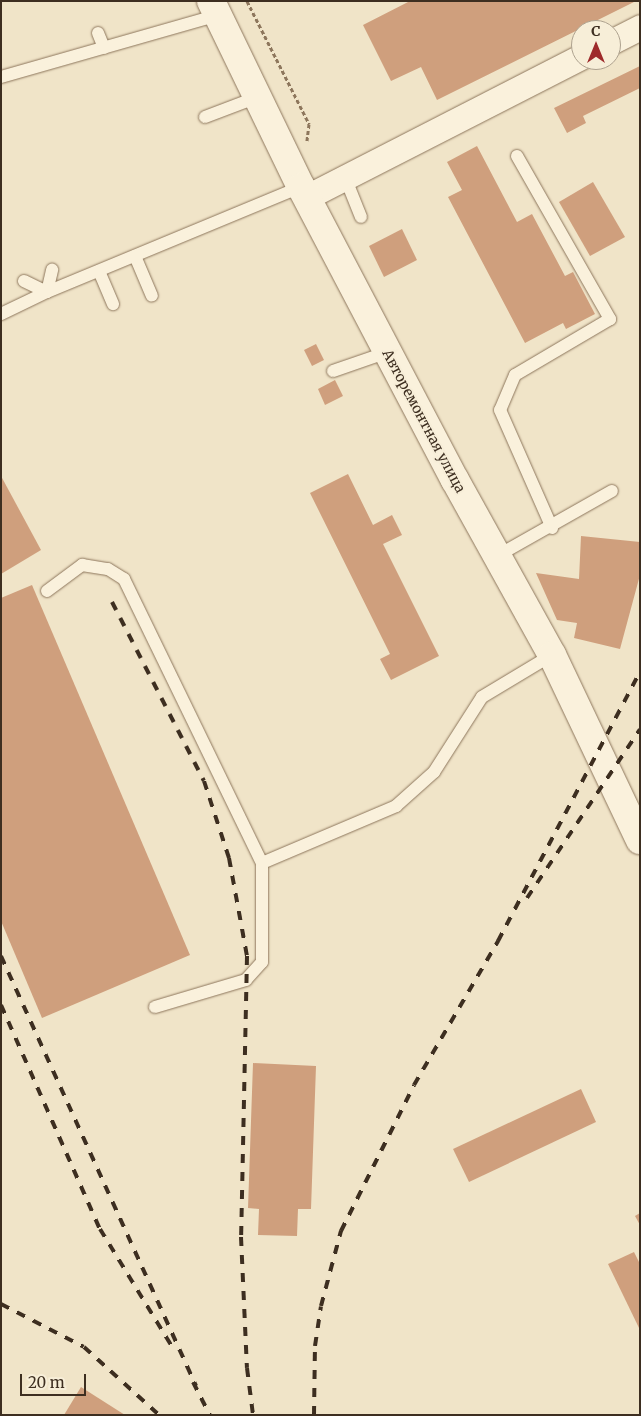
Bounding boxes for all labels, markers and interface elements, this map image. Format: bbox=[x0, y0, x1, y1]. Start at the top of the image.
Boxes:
north arrow bbox=[571, 20, 621, 70]
text: С bbox=[591, 22, 601, 40]
street label: Авторемонтная улица bbox=[379, 346, 469, 496]
scale bar bbox=[22, 1364, 89, 1396]
text: 20 m bbox=[28, 1373, 65, 1392]

